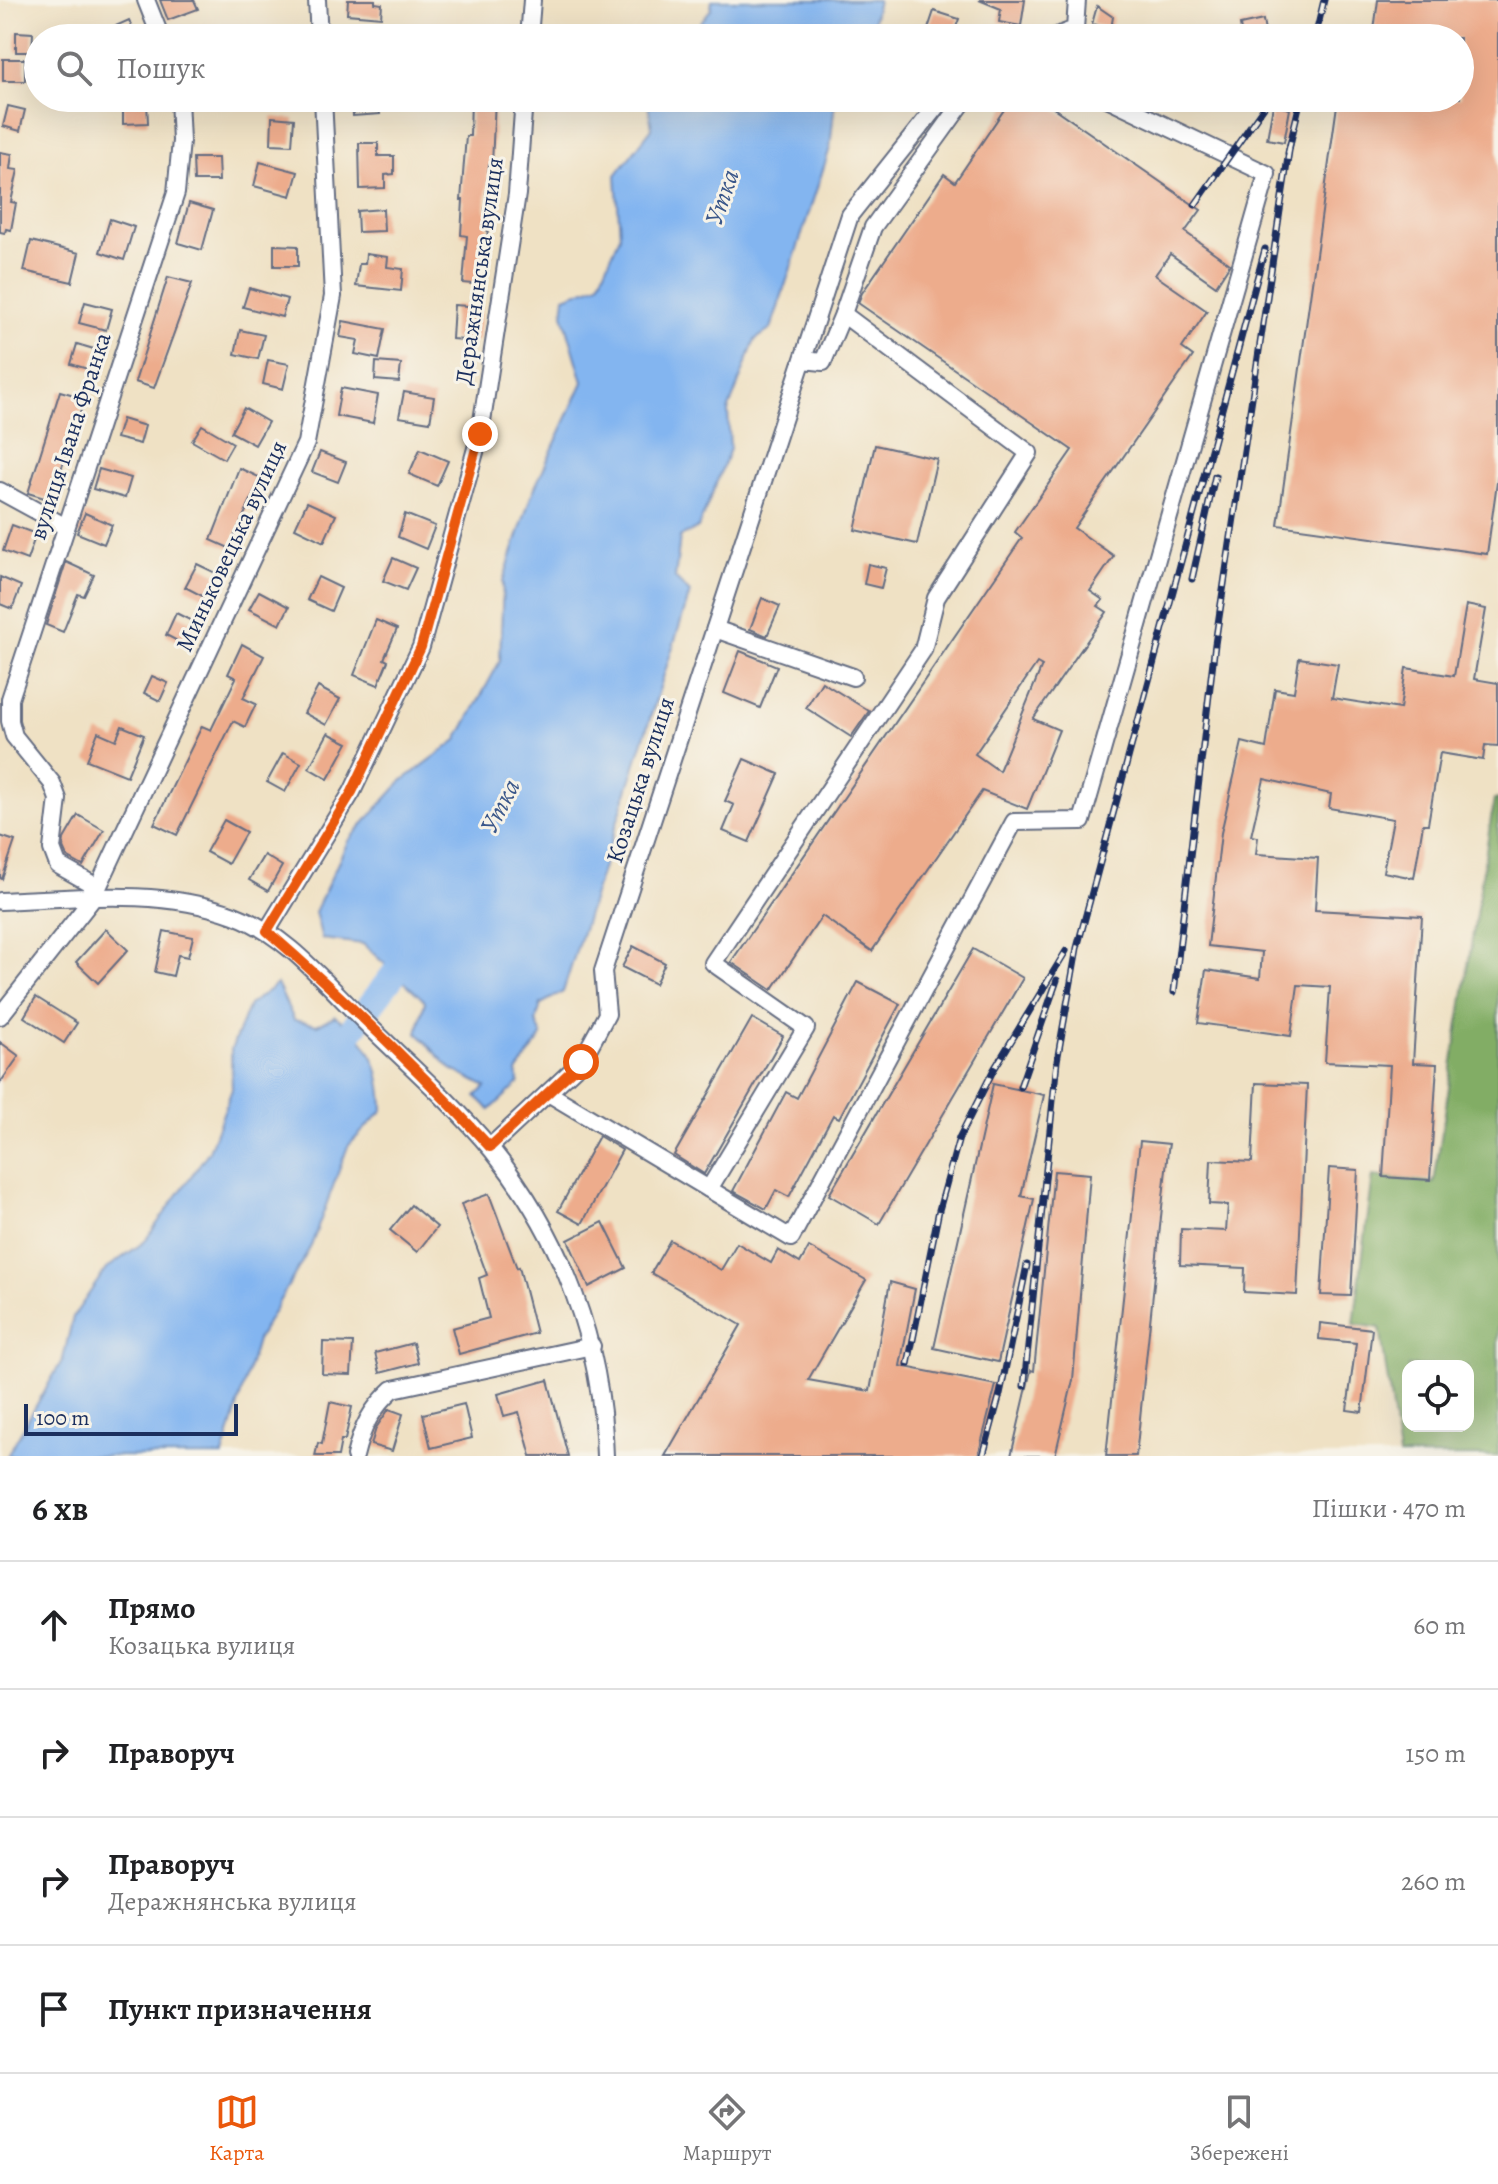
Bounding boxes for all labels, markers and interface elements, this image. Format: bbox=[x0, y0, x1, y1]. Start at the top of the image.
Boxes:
search box bbox=[24, 24, 1474, 112]
icon: search bbox=[52, 46, 96, 90]
text: Пошук bbox=[116, 48, 206, 88]
street label: Деражнянська вулиця bbox=[447, 155, 511, 387]
water label: Утка bbox=[696, 165, 748, 229]
street label: вулиця Івана Франка bbox=[21, 328, 119, 544]
route end bbox=[462, 416, 498, 452]
street label: Миньковецька вулиця bbox=[168, 435, 294, 657]
street label: Козацька вулиця bbox=[598, 693, 682, 867]
water label: Утка bbox=[472, 773, 528, 839]
route start bbox=[563, 1044, 599, 1080]
map controls bbox=[1402, 1360, 1474, 1432]
button: locate bbox=[1402, 1360, 1474, 1432]
scale bar bbox=[24, 1400, 238, 1436]
text: 100 m bbox=[36, 1403, 90, 1433]
text: 6 хв bbox=[32, 1485, 88, 1532]
text: Пішки · 470 m bbox=[1312, 1491, 1466, 1526]
text: Прямо bbox=[108, 1588, 195, 1628]
icon: ahead bbox=[32, 1603, 76, 1647]
text: 60 m bbox=[1413, 1608, 1466, 1643]
text: Козацька вулиця bbox=[108, 1628, 295, 1663]
icon: right bbox=[32, 1731, 76, 1775]
text: Праворуч bbox=[108, 1733, 235, 1773]
text: 150 m bbox=[1405, 1736, 1466, 1771]
text: Праворуч bbox=[108, 1844, 235, 1884]
icon: right bbox=[32, 1859, 76, 1903]
text: 260 m bbox=[1401, 1864, 1466, 1899]
text: Деражнянська вулиця bbox=[108, 1884, 357, 1919]
icon: arrive bbox=[32, 1987, 76, 2031]
text: Пункт призначення bbox=[108, 1989, 372, 2029]
tab: Карта bbox=[209, 2090, 264, 2168]
tab: Маршрут bbox=[682, 2090, 772, 2168]
tab: Збережені bbox=[1189, 2090, 1289, 2168]

